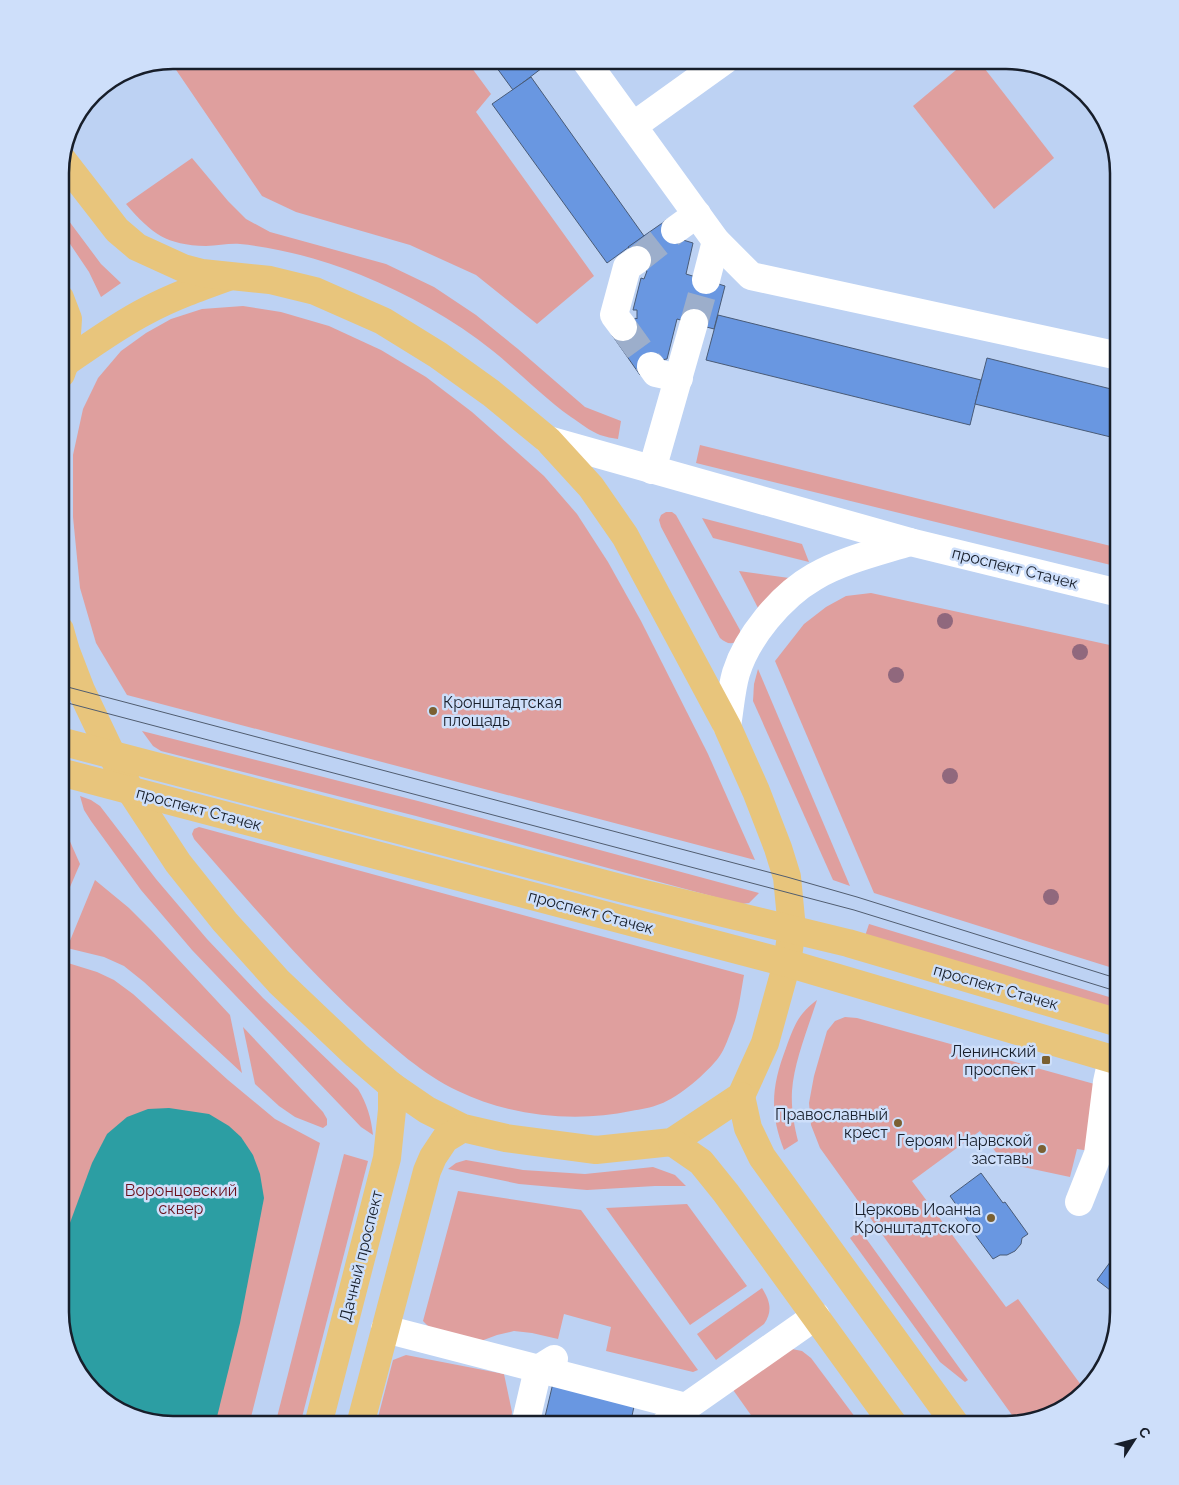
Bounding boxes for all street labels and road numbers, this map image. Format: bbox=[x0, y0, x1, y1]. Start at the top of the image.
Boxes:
street label: проспект Стачек bbox=[950, 543, 1080, 593]
street label: проспект Стачек bbox=[134, 783, 264, 835]
street label: проспект Стачек bbox=[526, 886, 656, 938]
street label: проспект Стачек bbox=[931, 960, 1061, 1014]
street label: Дачный проспект bbox=[336, 1188, 387, 1324]

